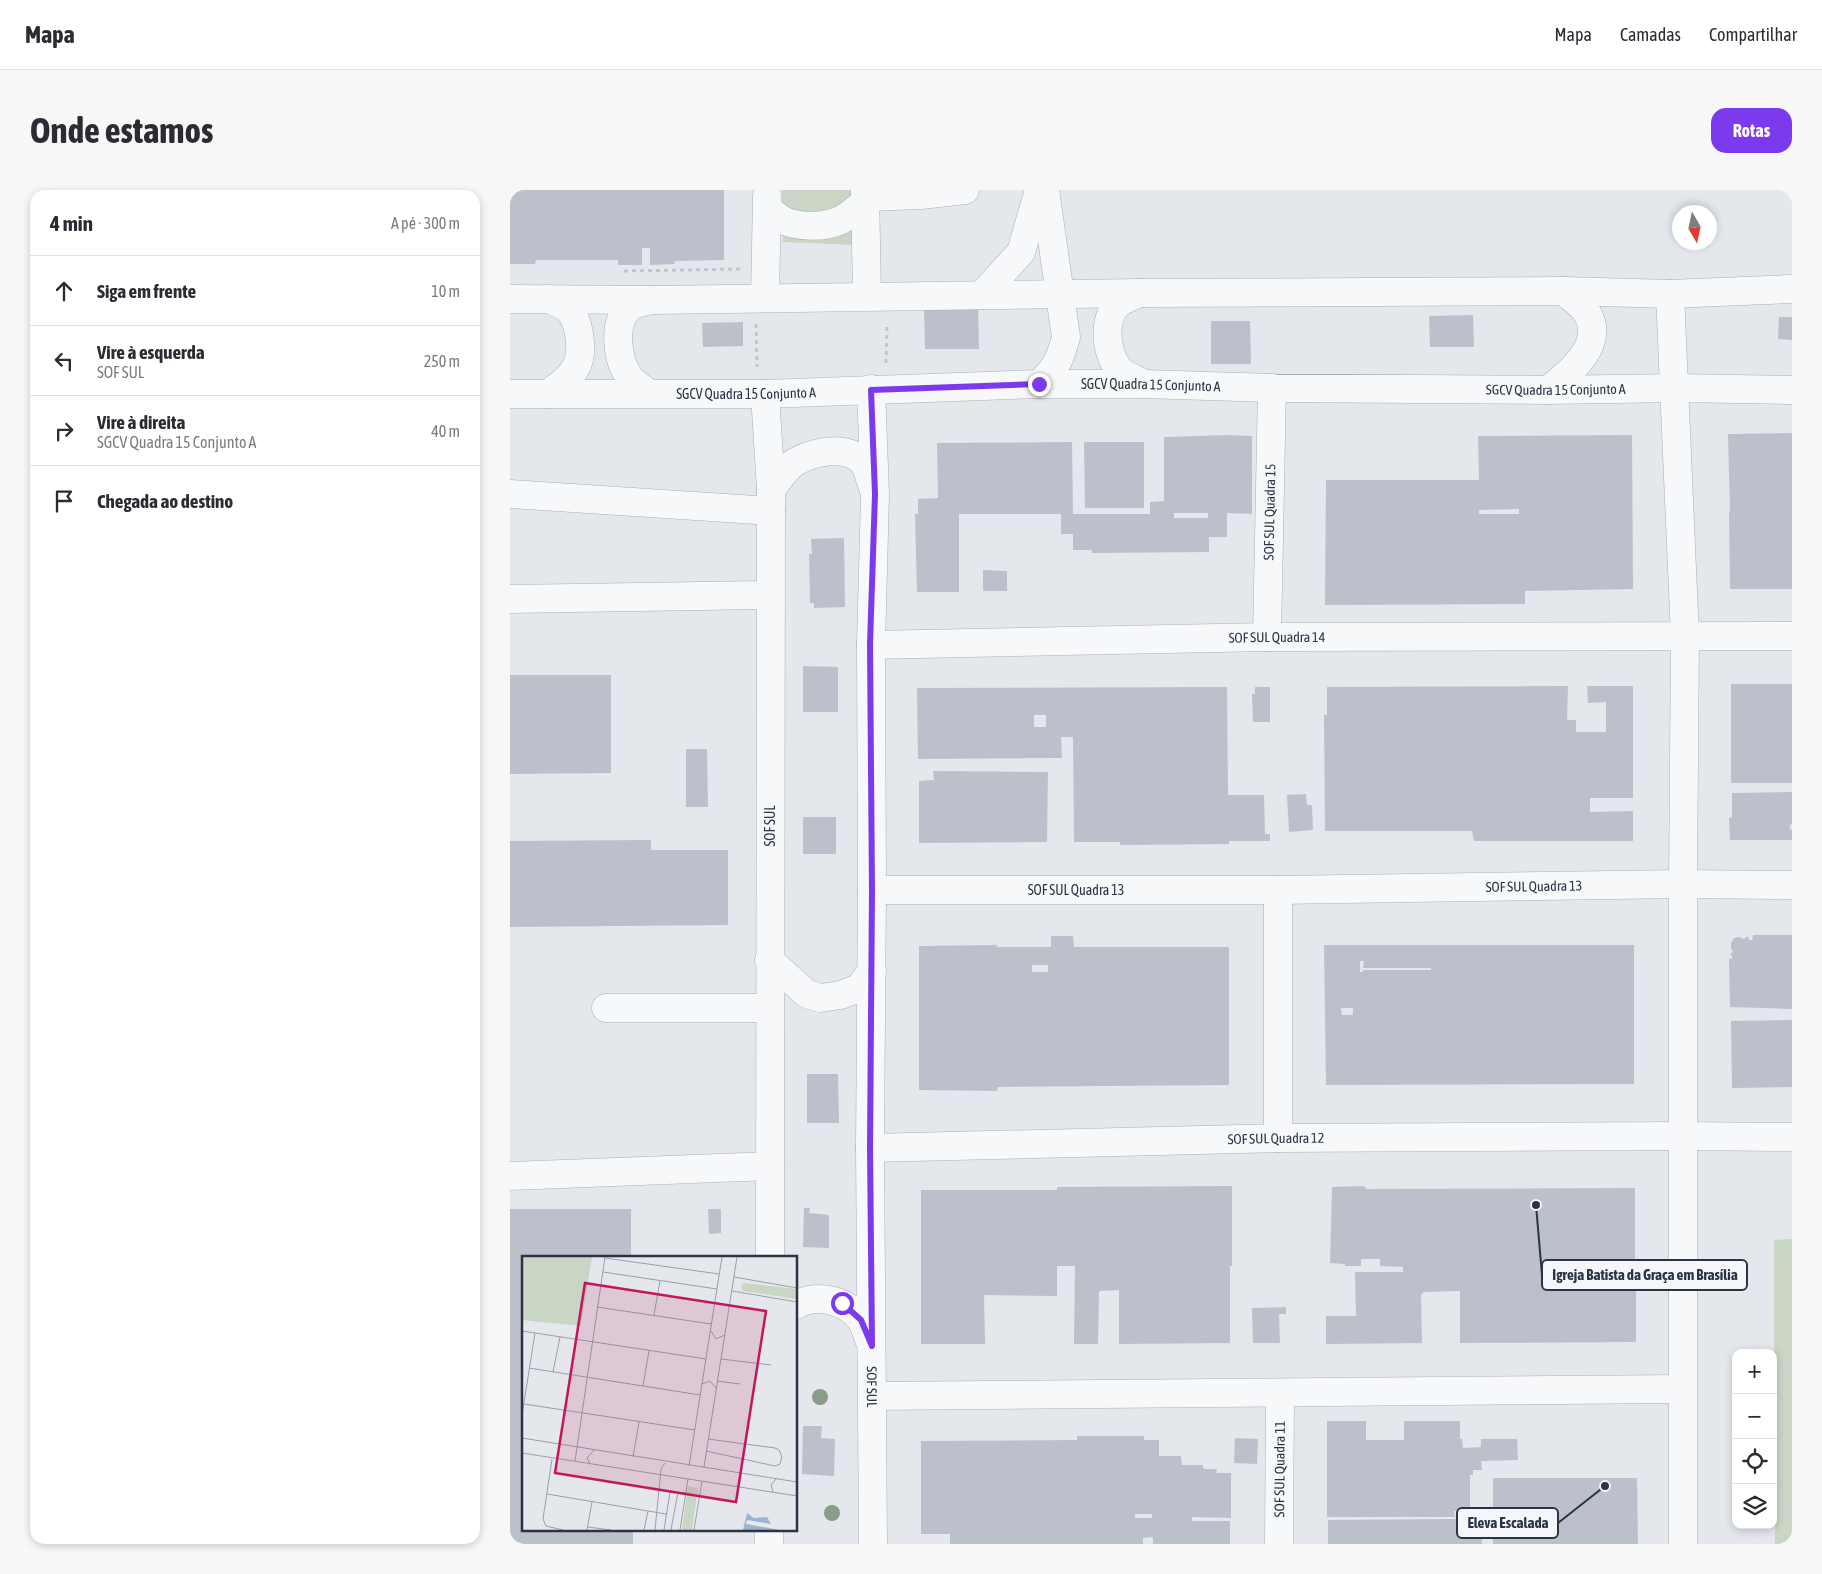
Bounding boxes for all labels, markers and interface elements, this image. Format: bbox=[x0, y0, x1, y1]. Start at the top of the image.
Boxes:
text: Mapa bbox=[25, 21, 75, 48]
text: Mapa bbox=[1555, 24, 1592, 45]
text: Camadas bbox=[1620, 24, 1681, 45]
text: Compartilhar bbox=[1709, 24, 1797, 45]
button: Rotas bbox=[1711, 108, 1792, 153]
text: Onde estamos bbox=[30, 110, 213, 150]
north arrow bbox=[1672, 205, 1717, 250]
text: 4 min bbox=[50, 211, 93, 235]
text: A pé · 300 m bbox=[391, 214, 460, 232]
icon: ahead bbox=[50, 277, 78, 305]
text: Siga em frente bbox=[97, 280, 196, 302]
text: 10 m bbox=[431, 282, 460, 300]
text: Vire à esquerda bbox=[97, 341, 205, 363]
icon: left bbox=[50, 347, 78, 375]
text: 250 m bbox=[424, 352, 460, 370]
text: SOF SUL bbox=[97, 363, 144, 381]
route end bbox=[1028, 373, 1051, 396]
street label: SGCV Quadra 15 Conjunto A bbox=[1081, 376, 1221, 394]
street label: SGCV Quadra 15 Conjunto A bbox=[1486, 381, 1626, 398]
street label: SGCV Quadra 15 Conjunto A bbox=[676, 384, 816, 402]
text: Vire à direita bbox=[97, 411, 185, 433]
icon: right bbox=[50, 417, 78, 445]
text: 40 m bbox=[431, 422, 460, 440]
text: SGCV Quadra 15 Conjunto A bbox=[97, 433, 256, 451]
street label: SOF SUL Quadra 15 bbox=[1261, 463, 1278, 561]
icon: arrive bbox=[50, 487, 78, 515]
text: Chegada ao destino bbox=[97, 490, 233, 512]
street label: SOF SUL Quadra 14 bbox=[1228, 629, 1326, 646]
street label: SOF SUL bbox=[762, 805, 778, 847]
street label: SOF SUL Quadra 13 bbox=[1485, 877, 1582, 895]
street label: SOF SUL Quadra 13 bbox=[1028, 882, 1124, 898]
street label: SOF SUL Quadra 12 bbox=[1227, 1130, 1324, 1147]
inset map bbox=[522, 1256, 798, 1532]
callout: Igreja Batista da Graça em Brasília bbox=[1542, 1260, 1747, 1290]
text: Igreja Batista da Graça em Brasília bbox=[1552, 1266, 1738, 1283]
route start bbox=[831, 1292, 854, 1315]
map controls bbox=[1732, 1349, 1777, 1529]
button: + bbox=[1732, 1349, 1777, 1394]
street label: SOF SUL bbox=[864, 1366, 880, 1408]
button: − bbox=[1732, 1394, 1777, 1439]
street label: SOF SUL Quadra 11 bbox=[1271, 1421, 1288, 1517]
button: locate bbox=[1732, 1439, 1777, 1484]
button: layers bbox=[1732, 1484, 1777, 1529]
callout: Eleva Escalada bbox=[1457, 1508, 1558, 1538]
text: Eleva Escalada bbox=[1467, 1514, 1549, 1531]

